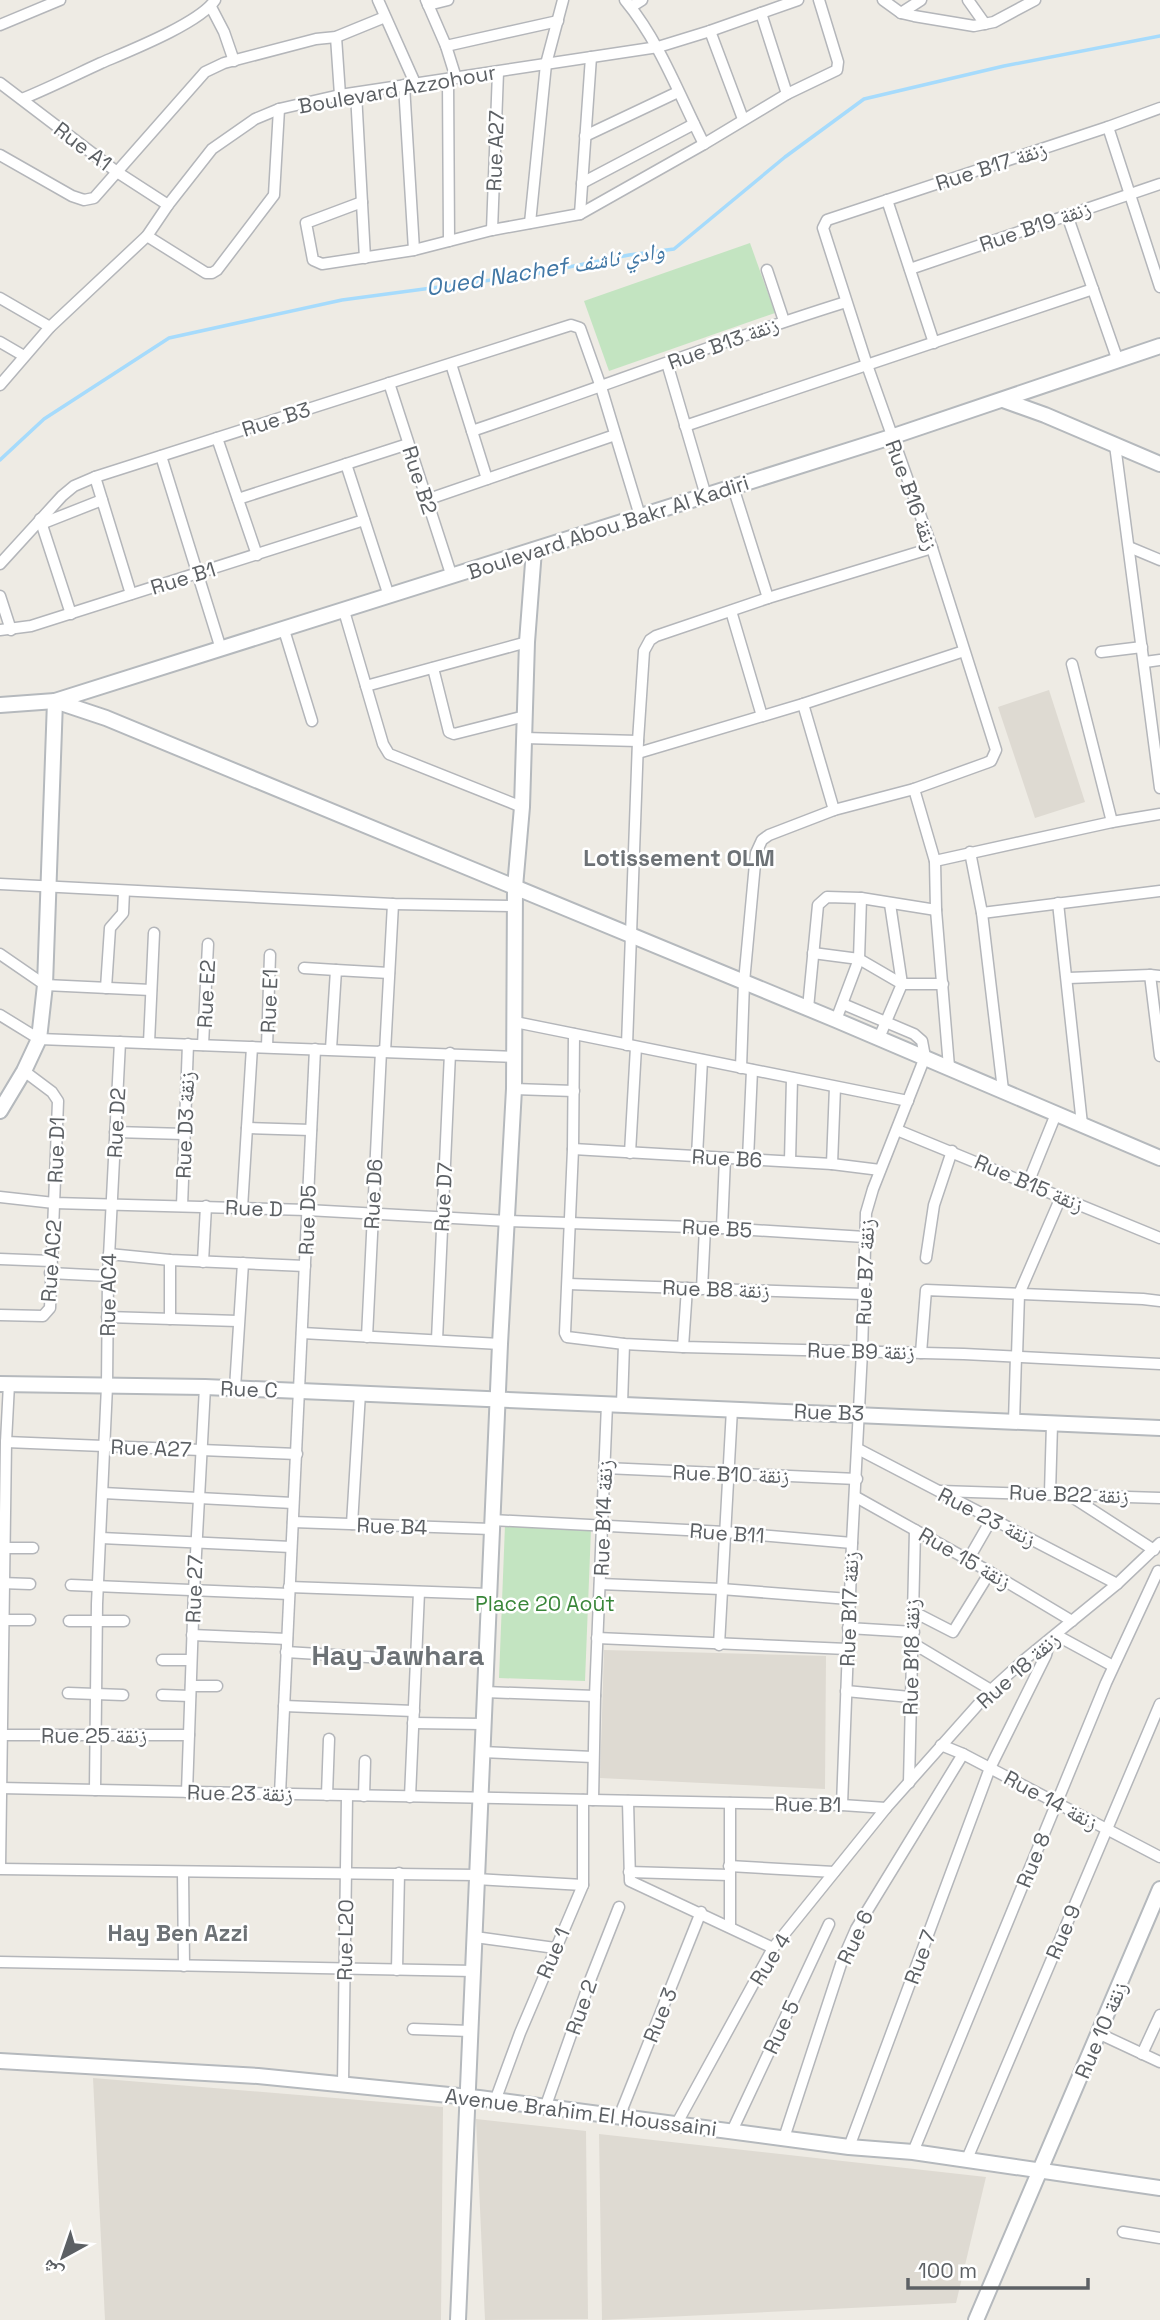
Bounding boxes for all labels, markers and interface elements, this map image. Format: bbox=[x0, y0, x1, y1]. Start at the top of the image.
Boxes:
street label: Boulevard Azzohour bbox=[296, 58, 498, 120]
street label: Rue A27 bbox=[480, 110, 510, 192]
street label: Rue A1 bbox=[49, 115, 117, 177]
street label: Rue B17 زنقة bbox=[932, 135, 1050, 197]
street label: Rue B19 زنقة bbox=[976, 194, 1094, 258]
water label: Oued Nachef وادي ناشف bbox=[424, 235, 667, 306]
street label: Rue B13 زنقة bbox=[664, 310, 782, 376]
street label: Rue B3 bbox=[238, 395, 314, 443]
street label: Rue B16 زنقة bbox=[879, 436, 945, 554]
street label: Rue B2 bbox=[396, 442, 444, 518]
street label: Boulevard Abou Bakr Al Kadiri bbox=[464, 469, 752, 585]
street label: Rue B1 bbox=[147, 555, 219, 601]
district label: Lotissement OLM bbox=[583, 843, 775, 873]
street label: Rue E2 bbox=[191, 959, 221, 1029]
street label: Rue E1 bbox=[254, 968, 284, 1034]
street label: Rue D3 زنقة bbox=[170, 1071, 200, 1179]
street label: Rue D2 bbox=[101, 1087, 131, 1159]
street label: Rue D1 bbox=[41, 1116, 71, 1184]
street label: Rue B6 bbox=[691, 1143, 763, 1173]
street label: Rue B15 زنقة bbox=[970, 1148, 1088, 1218]
street label: Rue D6 bbox=[358, 1158, 388, 1230]
street label: Rue D7 bbox=[428, 1161, 458, 1233]
street label: Rue D5 bbox=[292, 1184, 322, 1256]
street label: Rue D bbox=[225, 1193, 283, 1223]
street label: Rue B5 bbox=[681, 1213, 753, 1243]
street label: Rue B7 زنقة bbox=[850, 1218, 880, 1326]
street label: Rue AC2 bbox=[35, 1219, 67, 1303]
street label: Rue AC4 bbox=[94, 1253, 122, 1337]
street label: Rue B8 زنقة bbox=[662, 1274, 770, 1304]
street label: Rue B9 زنقة bbox=[807, 1337, 915, 1365]
street label: Rue C bbox=[220, 1375, 278, 1403]
street label: Rue B3 bbox=[793, 1397, 865, 1427]
street label: Rue A27 bbox=[110, 1433, 192, 1463]
street label: Rue B10 زنقة bbox=[672, 1458, 790, 1490]
street label: Rue B14 زنقة bbox=[587, 1459, 619, 1577]
street label: Rue B22 زنقة bbox=[1009, 1478, 1129, 1510]
street label: Rue 23 زنقة bbox=[934, 1481, 1040, 1553]
street label: Rue B4 bbox=[356, 1511, 428, 1541]
street label: Rue B11 bbox=[688, 1517, 766, 1549]
street label: Rue 15 زنقة bbox=[914, 1521, 1016, 1595]
street label: Rue B17 زنقة bbox=[833, 1551, 865, 1667]
street label: Rue 27 bbox=[179, 1554, 209, 1624]
park label: Place 20 Août bbox=[475, 1590, 615, 1617]
street label: Rue B18 زنقة bbox=[896, 1598, 926, 1716]
street label: Rue 18 زنقة bbox=[971, 1626, 1065, 1714]
district label: Hay Jawhara bbox=[311, 1637, 485, 1673]
street label: Rue 25 زنقة bbox=[41, 1722, 147, 1749]
street label: Rue 14 زنقة bbox=[999, 1764, 1103, 1836]
street label: Rue 23 زنقة bbox=[187, 1779, 293, 1807]
street label: Rue B1 bbox=[774, 1790, 842, 1818]
street label: Rue 8 bbox=[1010, 1829, 1056, 1891]
street label: Rue L20 bbox=[331, 1899, 359, 1981]
street label: Rue 9 bbox=[1039, 1901, 1087, 1963]
street label: Rue 6 bbox=[831, 1906, 879, 1968]
district label: Hay Ben Azzi bbox=[108, 1918, 248, 1948]
street label: Rue 1 bbox=[530, 1923, 576, 1983]
street label: Rue 7 bbox=[898, 1926, 942, 1988]
street label: Rue 4 bbox=[743, 1928, 797, 1990]
street label: Rue 2 bbox=[559, 1976, 603, 2038]
street label: Rue 10 زنقة bbox=[1068, 1977, 1134, 2083]
street label: Rue 3 bbox=[637, 1984, 683, 2046]
street label: Rue 5 bbox=[757, 1996, 805, 2058]
street label: Avenue Brahim El Houssaini bbox=[443, 2082, 719, 2142]
north arrow bbox=[28, 2222, 98, 2292]
scale bar bbox=[908, 2246, 1088, 2290]
text: ش bbox=[37, 2254, 68, 2286]
text: 100 m bbox=[918, 2257, 977, 2284]

